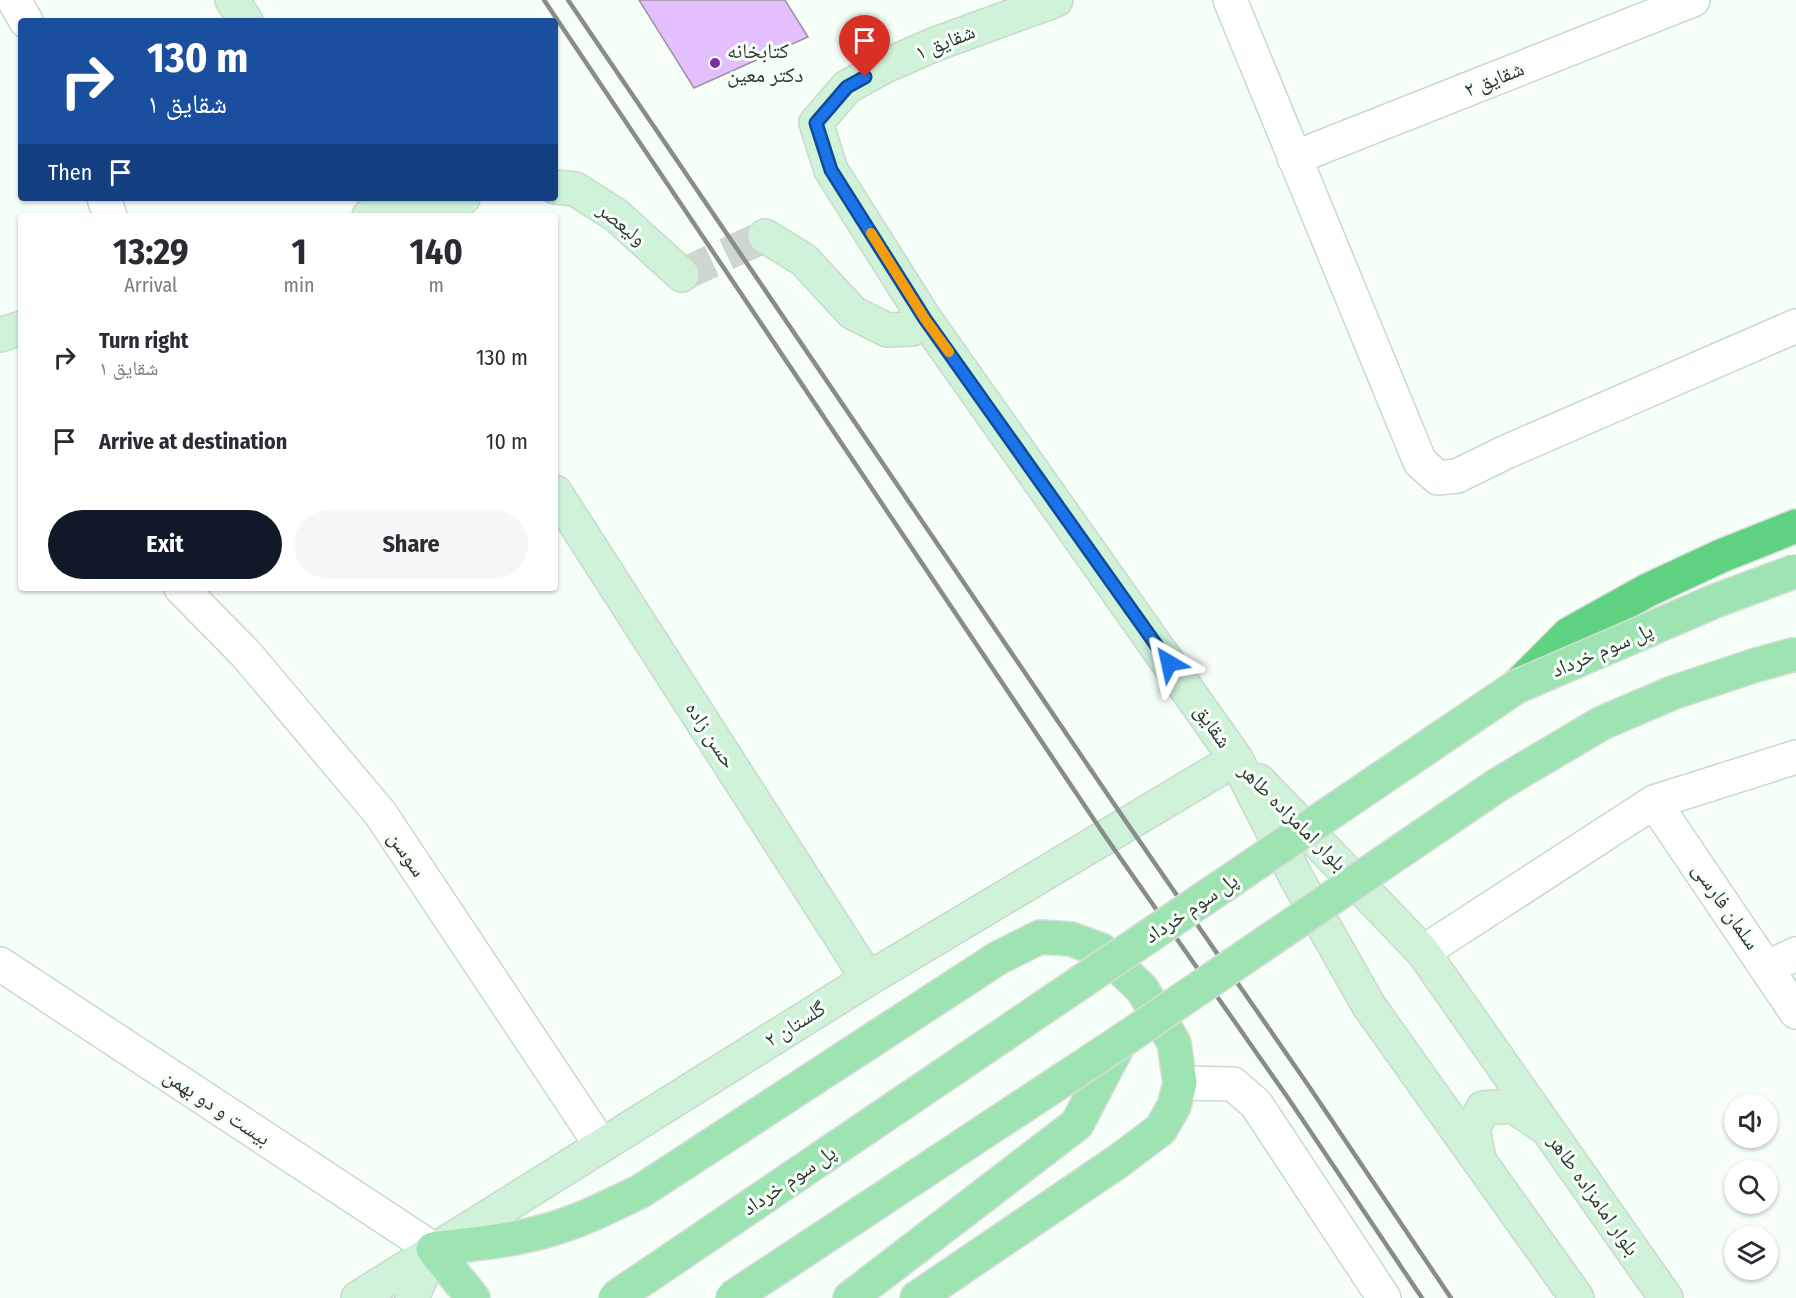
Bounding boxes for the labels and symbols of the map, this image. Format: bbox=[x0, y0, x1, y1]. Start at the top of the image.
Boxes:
pin bbox=[839, 15, 890, 77]
street label: ۱ شقایق bbox=[911, 18, 979, 66]
place label: کتابخانه دکتر معین bbox=[727, 38, 804, 88]
street label: شقایق ۲ bbox=[1460, 55, 1528, 103]
marker: کتابخانه دکتر معین bbox=[708, 56, 722, 70]
street label: ولیعصر bbox=[592, 196, 652, 252]
street label: پل سوم خرداد bbox=[1547, 617, 1657, 684]
position arrow bbox=[1137, 631, 1201, 695]
street label: حسن زاده bbox=[680, 697, 742, 773]
street label: شقایق bbox=[1189, 699, 1237, 753]
street label: بلوار امامزاده طاهر bbox=[1233, 757, 1352, 876]
street label: سوسن bbox=[382, 826, 432, 882]
street label: سلمان فارسی bbox=[1686, 857, 1766, 955]
street label: پل سوم خرداد bbox=[1139, 867, 1243, 950]
street label: گلستان ۲ bbox=[760, 995, 831, 1053]
street label: بیست و دو بهمن bbox=[159, 1063, 275, 1151]
street label: بلوار امامزاده طاهر bbox=[1542, 1128, 1645, 1261]
street label: پل سوم خرداد bbox=[737, 1139, 841, 1222]

